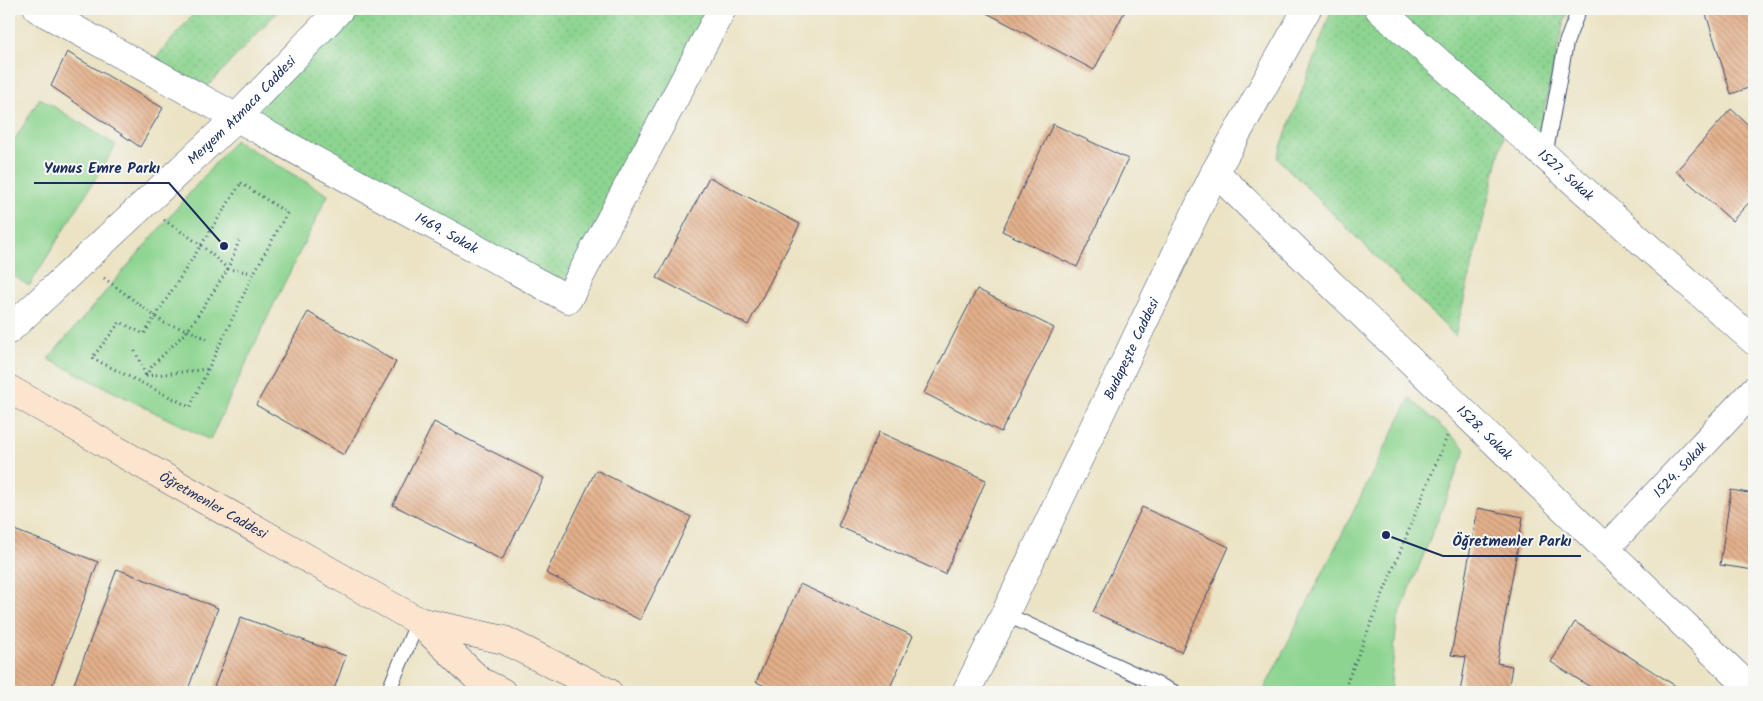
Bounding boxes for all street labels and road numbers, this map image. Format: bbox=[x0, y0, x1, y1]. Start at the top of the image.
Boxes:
street label: Meryem Atmaca Caddesi bbox=[183, 51, 302, 170]
street label: 1527. Sokak bbox=[1532, 144, 1599, 207]
street label: 1469. Sokak bbox=[411, 207, 482, 260]
street label: Budapeşte Caddesi bbox=[1098, 294, 1166, 404]
street label: 1528. Sokak bbox=[1451, 401, 1518, 466]
street label: 1524. Sokak bbox=[1648, 437, 1713, 503]
street label: Öğretmenler Caddesi bbox=[155, 466, 272, 546]

